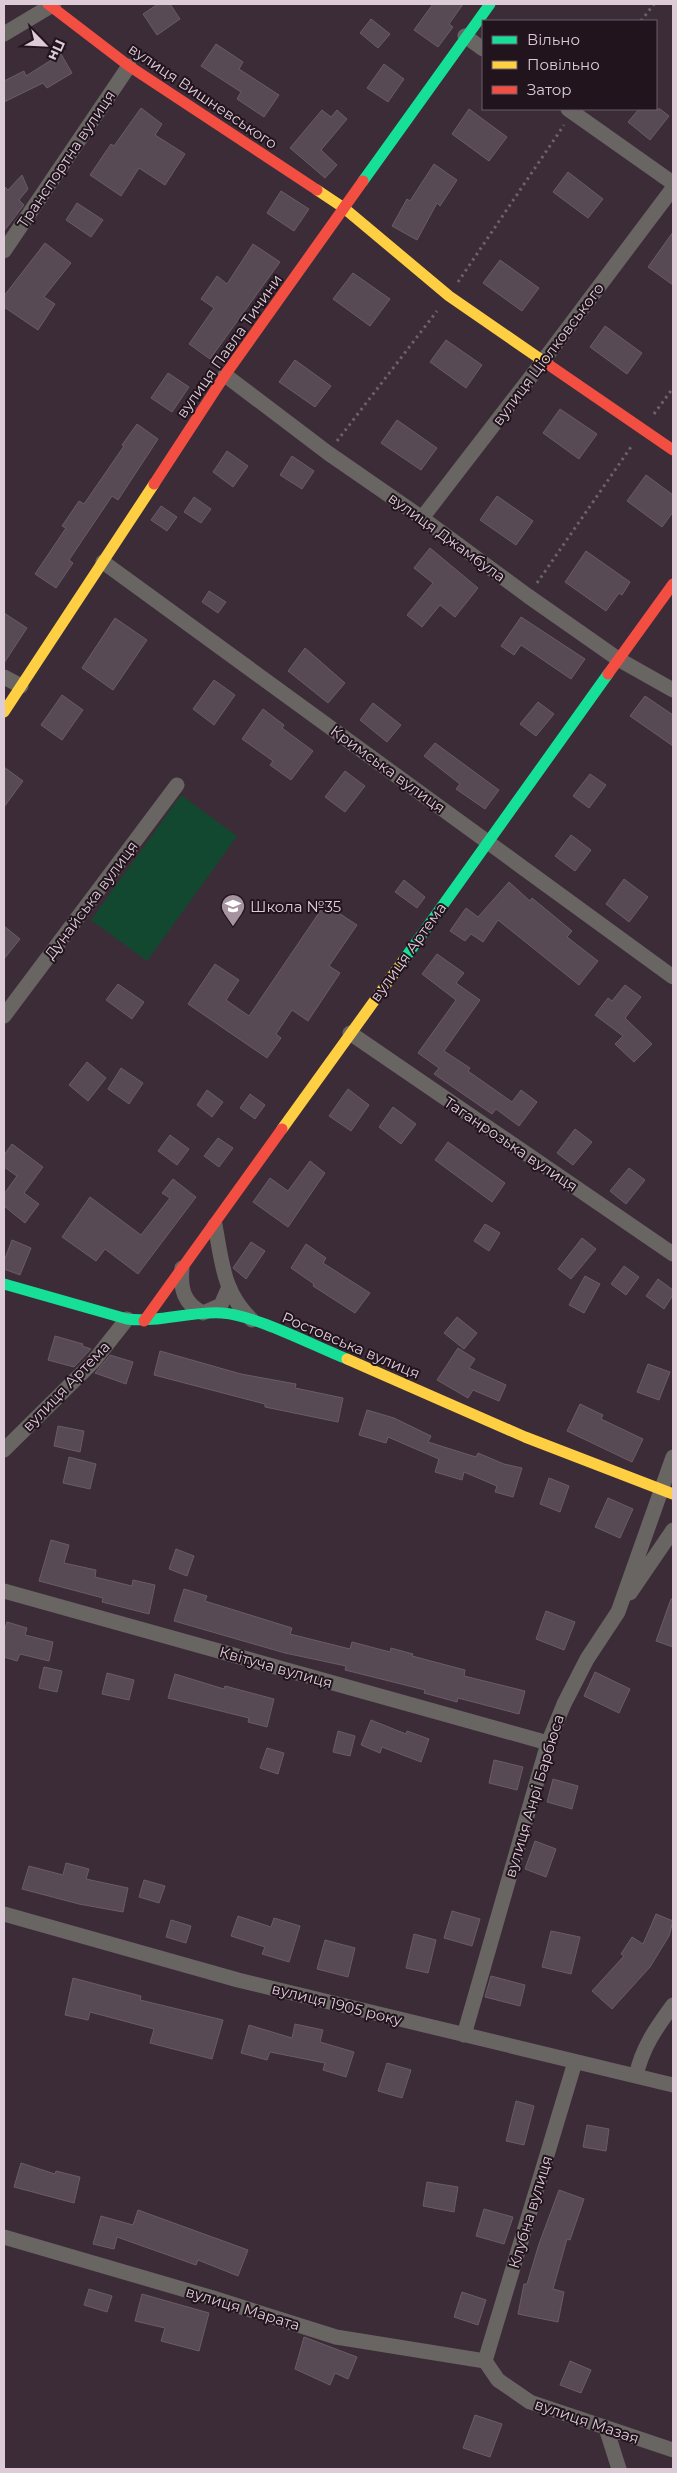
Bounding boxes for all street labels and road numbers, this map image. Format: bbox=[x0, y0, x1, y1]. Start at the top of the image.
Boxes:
street label: вулиця Вишневського bbox=[125, 39, 281, 153]
street label: Транспортна вулиця bbox=[13, 87, 119, 231]
street label: вулиця Павла Тичини bbox=[172, 270, 286, 422]
street label: вулиця Ціолковського bbox=[488, 279, 608, 429]
street label: вулиця Джамбула bbox=[385, 488, 509, 586]
street label: Кримська вулиця bbox=[327, 721, 449, 817]
street label: Дунайська вулиця bbox=[40, 837, 142, 963]
street label: вулиця Артема bbox=[366, 899, 450, 1005]
street label: Таганрозька вулиця bbox=[441, 1092, 581, 1196]
street label: Ростовська вулиця bbox=[279, 1307, 423, 1383]
street label: вулиця Артема bbox=[18, 1337, 114, 1435]
street label: Квітуча вулиця bbox=[217, 1642, 335, 1692]
street label: вулиця Анрі Барбюса bbox=[500, 1712, 568, 1880]
street label: вулиця 1905 року bbox=[270, 1979, 405, 2030]
street label: Клубна вулиця bbox=[504, 2153, 556, 2271]
street label: вулиця Марата bbox=[184, 2282, 302, 2334]
street label: вулиця Мазая bbox=[532, 2394, 642, 2448]

